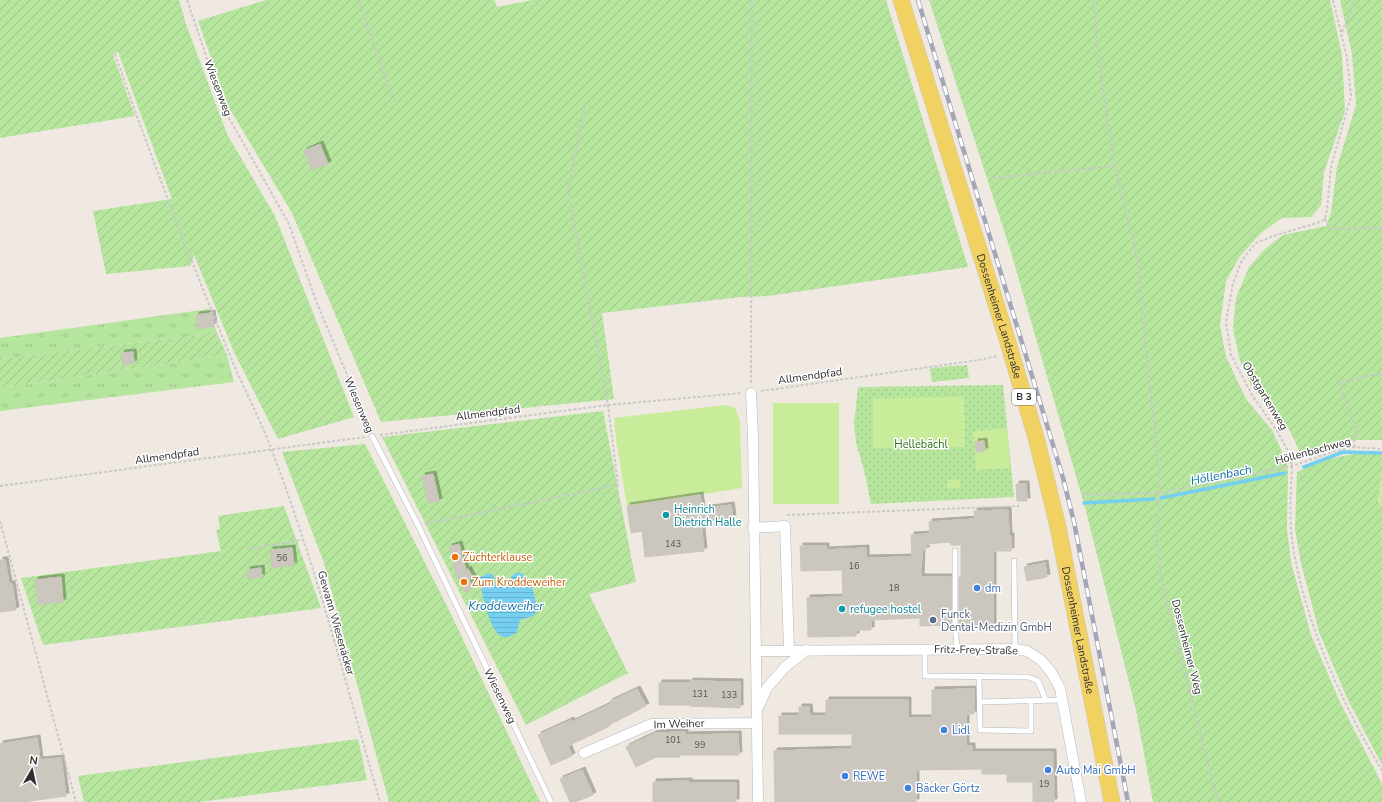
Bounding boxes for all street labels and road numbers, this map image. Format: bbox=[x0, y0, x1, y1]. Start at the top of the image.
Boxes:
street label: Wiesenweg bbox=[200, 58, 236, 118]
street label: Dossenheimer Landstraße bbox=[973, 252, 1026, 380]
street label: Obstgartenweg bbox=[1239, 359, 1291, 433]
street label: Allmendpfad bbox=[777, 364, 843, 388]
street label: Wiesenweg bbox=[341, 375, 377, 435]
road number: B 3 bbox=[1012, 389, 1036, 405]
street label: Allmendpfad bbox=[455, 402, 521, 424]
street label: Höllenbachweg bbox=[1273, 434, 1353, 468]
street label: Allmendpfad bbox=[134, 444, 200, 468]
street label: Dossenheimer Landstraße bbox=[1058, 565, 1098, 695]
street label: Gewann Wiesenäcker bbox=[314, 569, 358, 677]
street label: Dossenheimer Weg bbox=[1168, 598, 1206, 696]
street label: Fritz-Frey-Straße bbox=[934, 642, 1018, 658]
street label: Wiesenweg bbox=[480, 666, 520, 726]
street label: Im Weiher bbox=[653, 716, 705, 732]

